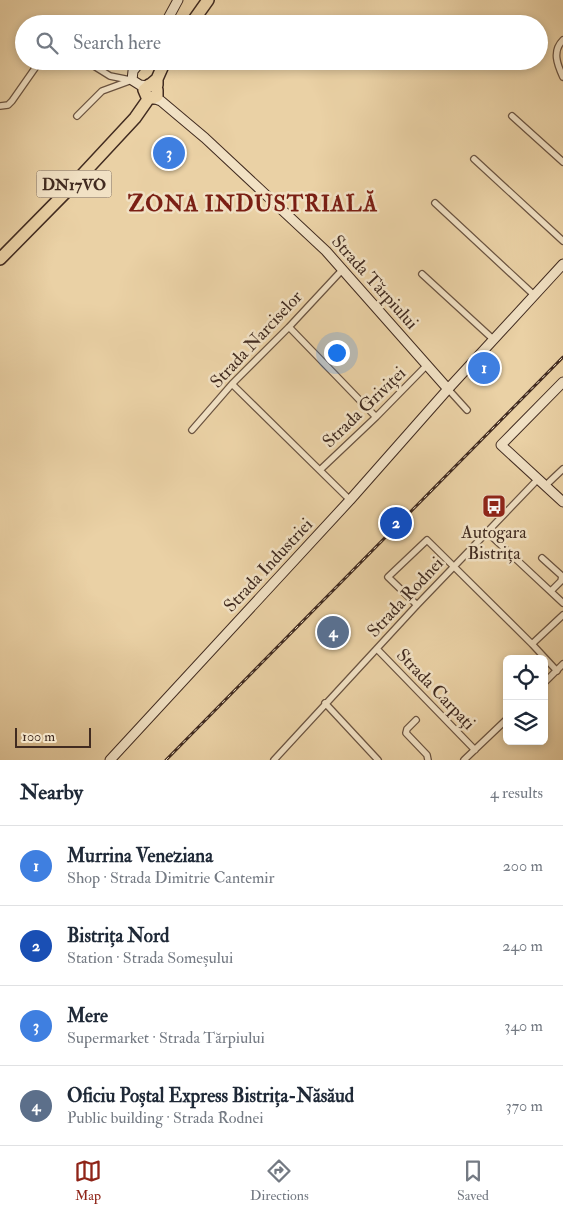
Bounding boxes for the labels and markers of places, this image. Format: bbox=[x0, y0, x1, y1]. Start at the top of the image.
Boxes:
pin: 3 bbox=[153, 134, 185, 172]
pin: 1 bbox=[468, 349, 500, 387]
bus stop icon: Autogara Bistrița bbox=[481, 493, 507, 519]
pin: 2 bbox=[380, 504, 412, 542]
place label: Autogara Bistrița bbox=[460, 521, 527, 565]
pin: 4 bbox=[317, 613, 349, 651]

